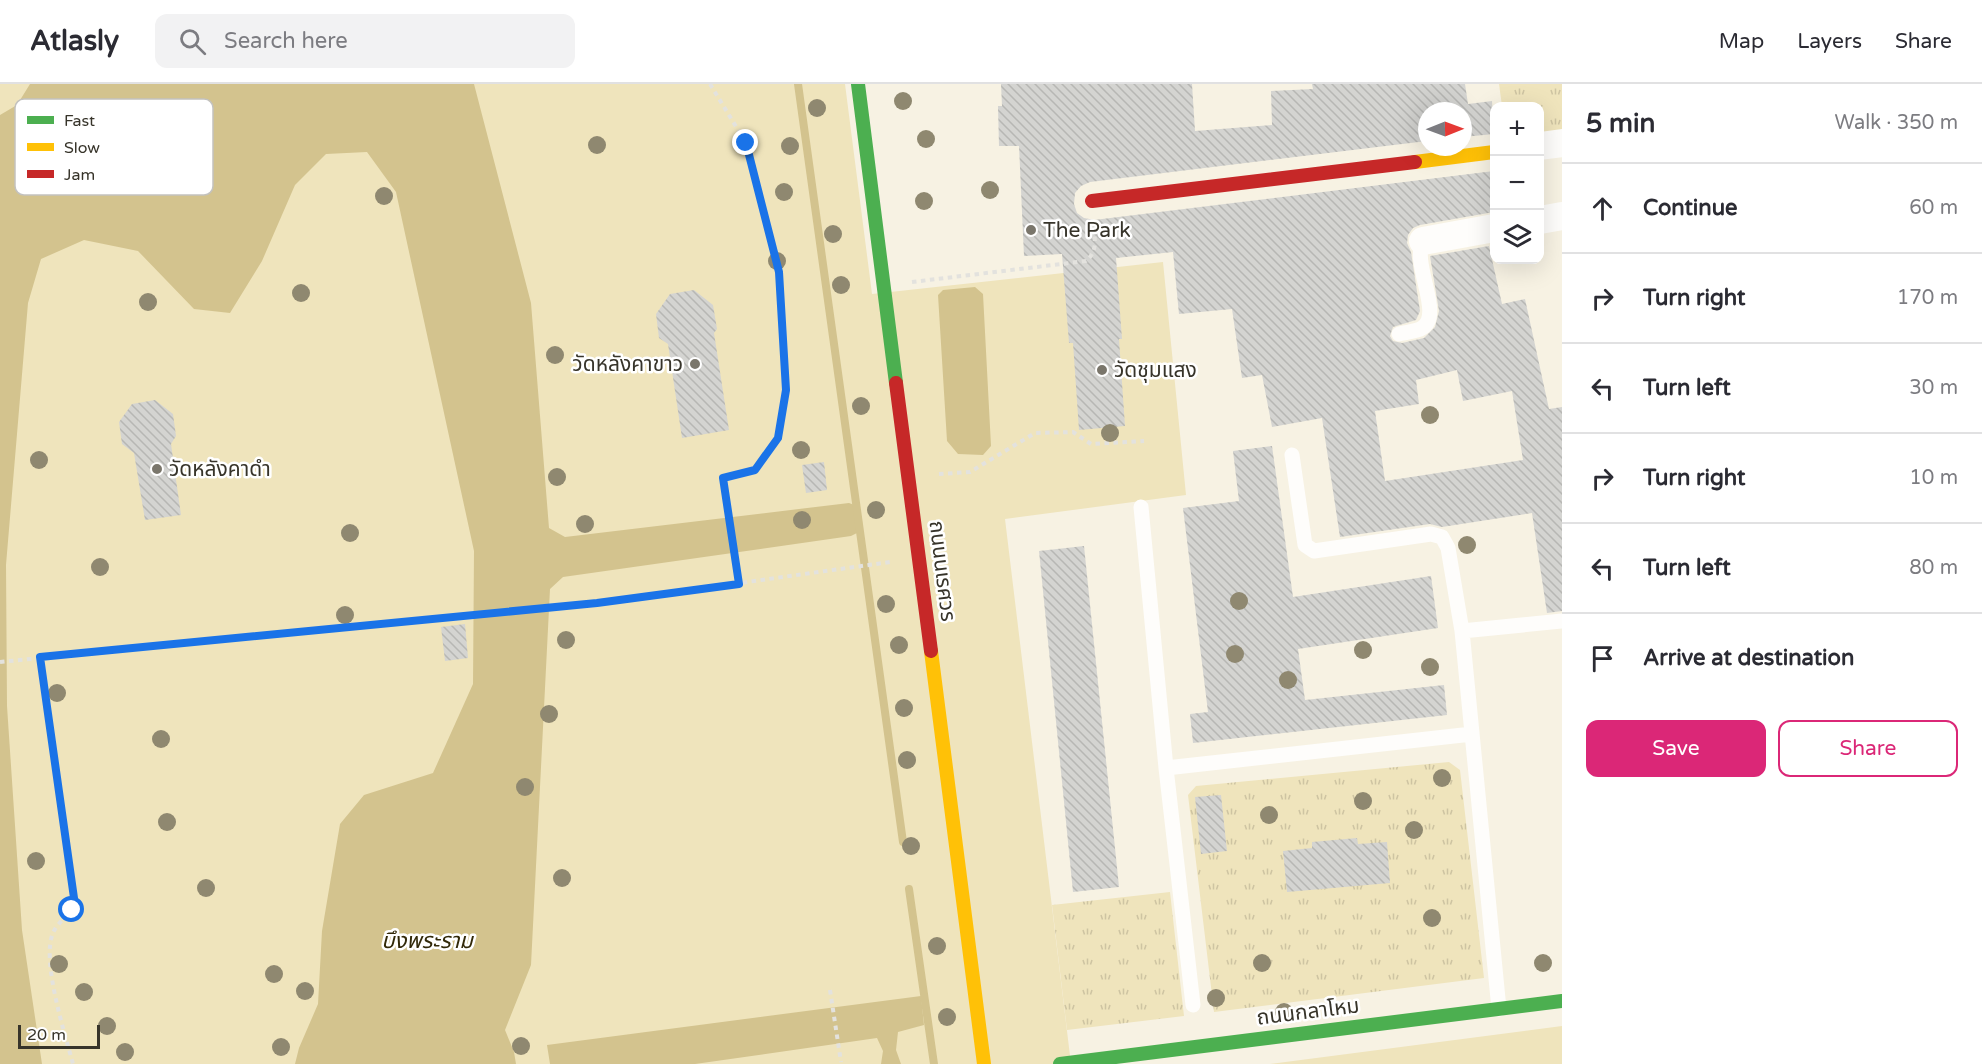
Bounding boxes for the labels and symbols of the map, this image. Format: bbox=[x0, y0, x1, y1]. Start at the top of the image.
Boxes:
legend bbox=[15, 99, 213, 195]
north arrow bbox=[1418, 102, 1472, 156]
text: Fast bbox=[64, 111, 95, 131]
route end bbox=[732, 129, 758, 155]
text: Slow bbox=[64, 138, 100, 158]
text: Jam bbox=[64, 165, 95, 185]
place label: The Park bbox=[1043, 218, 1131, 243]
marker: The Park bbox=[1024, 223, 1038, 237]
place label: วัดหลังคาขาว bbox=[572, 352, 683, 377]
marker: วัดหลังคาขาว bbox=[688, 357, 702, 371]
place label: วัดชุมแสง bbox=[1114, 358, 1197, 383]
marker: วัดชุมแสง bbox=[1095, 363, 1109, 377]
place label: วัดหลังคาดำ bbox=[169, 457, 271, 482]
marker: วัดหลังคาดำ bbox=[150, 462, 164, 476]
street label: ถนนนเรศวร bbox=[923, 519, 961, 623]
route start bbox=[58, 896, 84, 922]
water label: บึงพระราม bbox=[381, 928, 474, 954]
street label: ถนนกลาโหม bbox=[1255, 993, 1361, 1031]
scale bar bbox=[18, 1022, 100, 1050]

